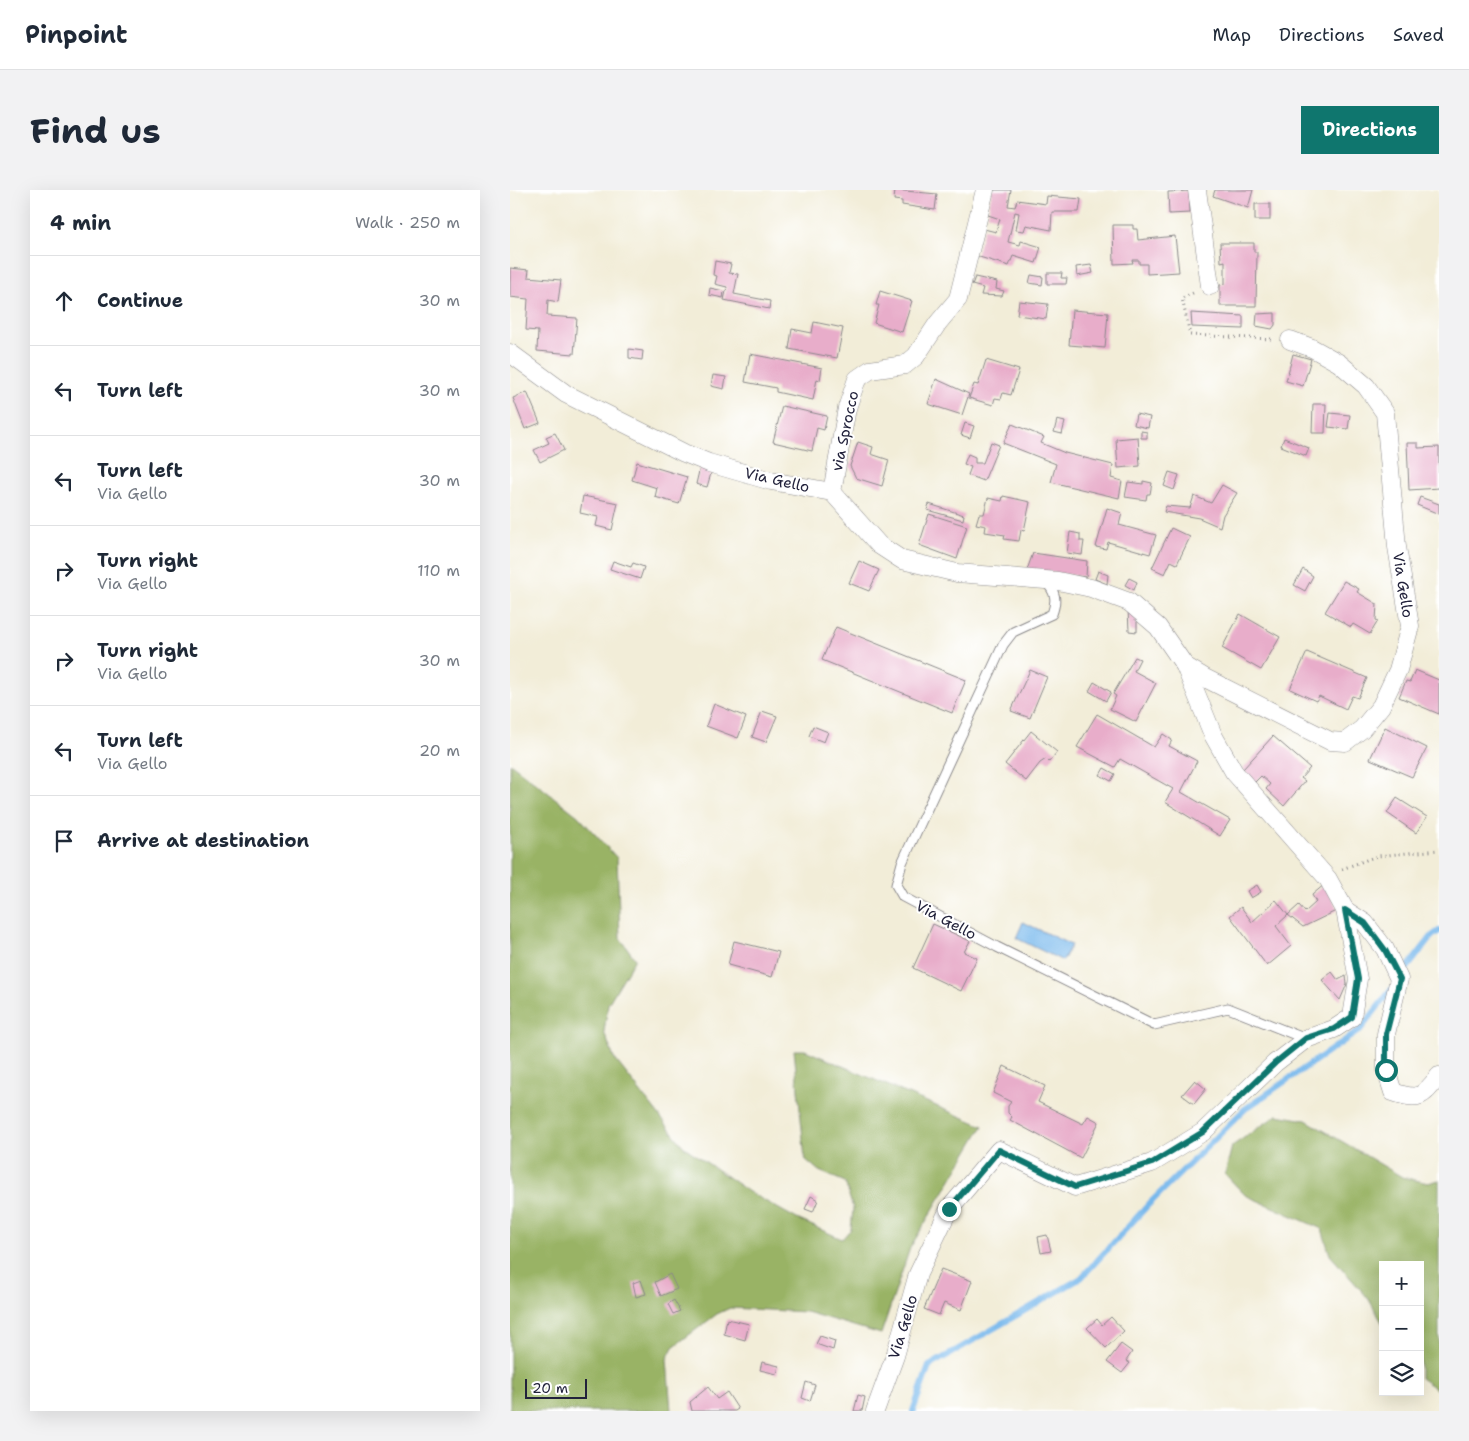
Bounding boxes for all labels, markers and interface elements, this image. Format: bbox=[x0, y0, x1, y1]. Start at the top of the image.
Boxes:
text: Pinpoint bbox=[25, 19, 127, 51]
text: Map bbox=[1213, 23, 1251, 47]
text: Directions bbox=[1279, 23, 1365, 47]
text: Saved bbox=[1393, 23, 1444, 47]
button: Directions bbox=[1301, 106, 1439, 154]
text: Find us bbox=[30, 107, 161, 154]
text: 4 min bbox=[50, 209, 111, 237]
text: Walk · 250 m bbox=[355, 212, 460, 233]
icon: ahead bbox=[50, 287, 78, 315]
text: Continue bbox=[97, 288, 183, 313]
text: 30 m bbox=[419, 290, 460, 311]
icon: left bbox=[50, 377, 78, 405]
text: Turn left bbox=[97, 378, 183, 403]
text: 30 m bbox=[419, 380, 460, 401]
street label: via Sprocco bbox=[827, 389, 863, 473]
text: Turn left bbox=[97, 458, 183, 483]
street label: Via Gello bbox=[743, 463, 811, 497]
icon: left bbox=[50, 467, 78, 495]
text: 30 m bbox=[419, 470, 460, 491]
text: Via Gello bbox=[97, 483, 168, 504]
text: Turn right bbox=[97, 548, 198, 573]
street label: Via Gello bbox=[1388, 551, 1418, 619]
icon: right bbox=[50, 557, 78, 585]
text: 110 m bbox=[417, 560, 460, 581]
text: Via Gello bbox=[97, 573, 168, 594]
text: Turn right bbox=[97, 638, 198, 663]
icon: right bbox=[50, 647, 78, 675]
text: 30 m bbox=[419, 650, 460, 671]
text: Via Gello bbox=[97, 663, 168, 684]
text: Turn left bbox=[97, 728, 183, 753]
icon: left bbox=[50, 737, 78, 765]
text: 20 m bbox=[419, 740, 460, 761]
text: Via Gello bbox=[97, 753, 168, 774]
icon: arrive bbox=[50, 827, 78, 855]
text: Arrive at destination bbox=[97, 828, 309, 853]
street label: Via Gello bbox=[912, 896, 980, 944]
route start bbox=[1375, 1059, 1398, 1082]
route end bbox=[938, 1198, 961, 1221]
map controls bbox=[1379, 1261, 1424, 1396]
button: + bbox=[1379, 1261, 1424, 1306]
street label: Via Gello bbox=[884, 1292, 922, 1362]
button: − bbox=[1379, 1306, 1424, 1351]
button: layers bbox=[1379, 1351, 1424, 1396]
scale bar bbox=[525, 1376, 588, 1399]
text: 20 m bbox=[532, 1379, 568, 1397]

